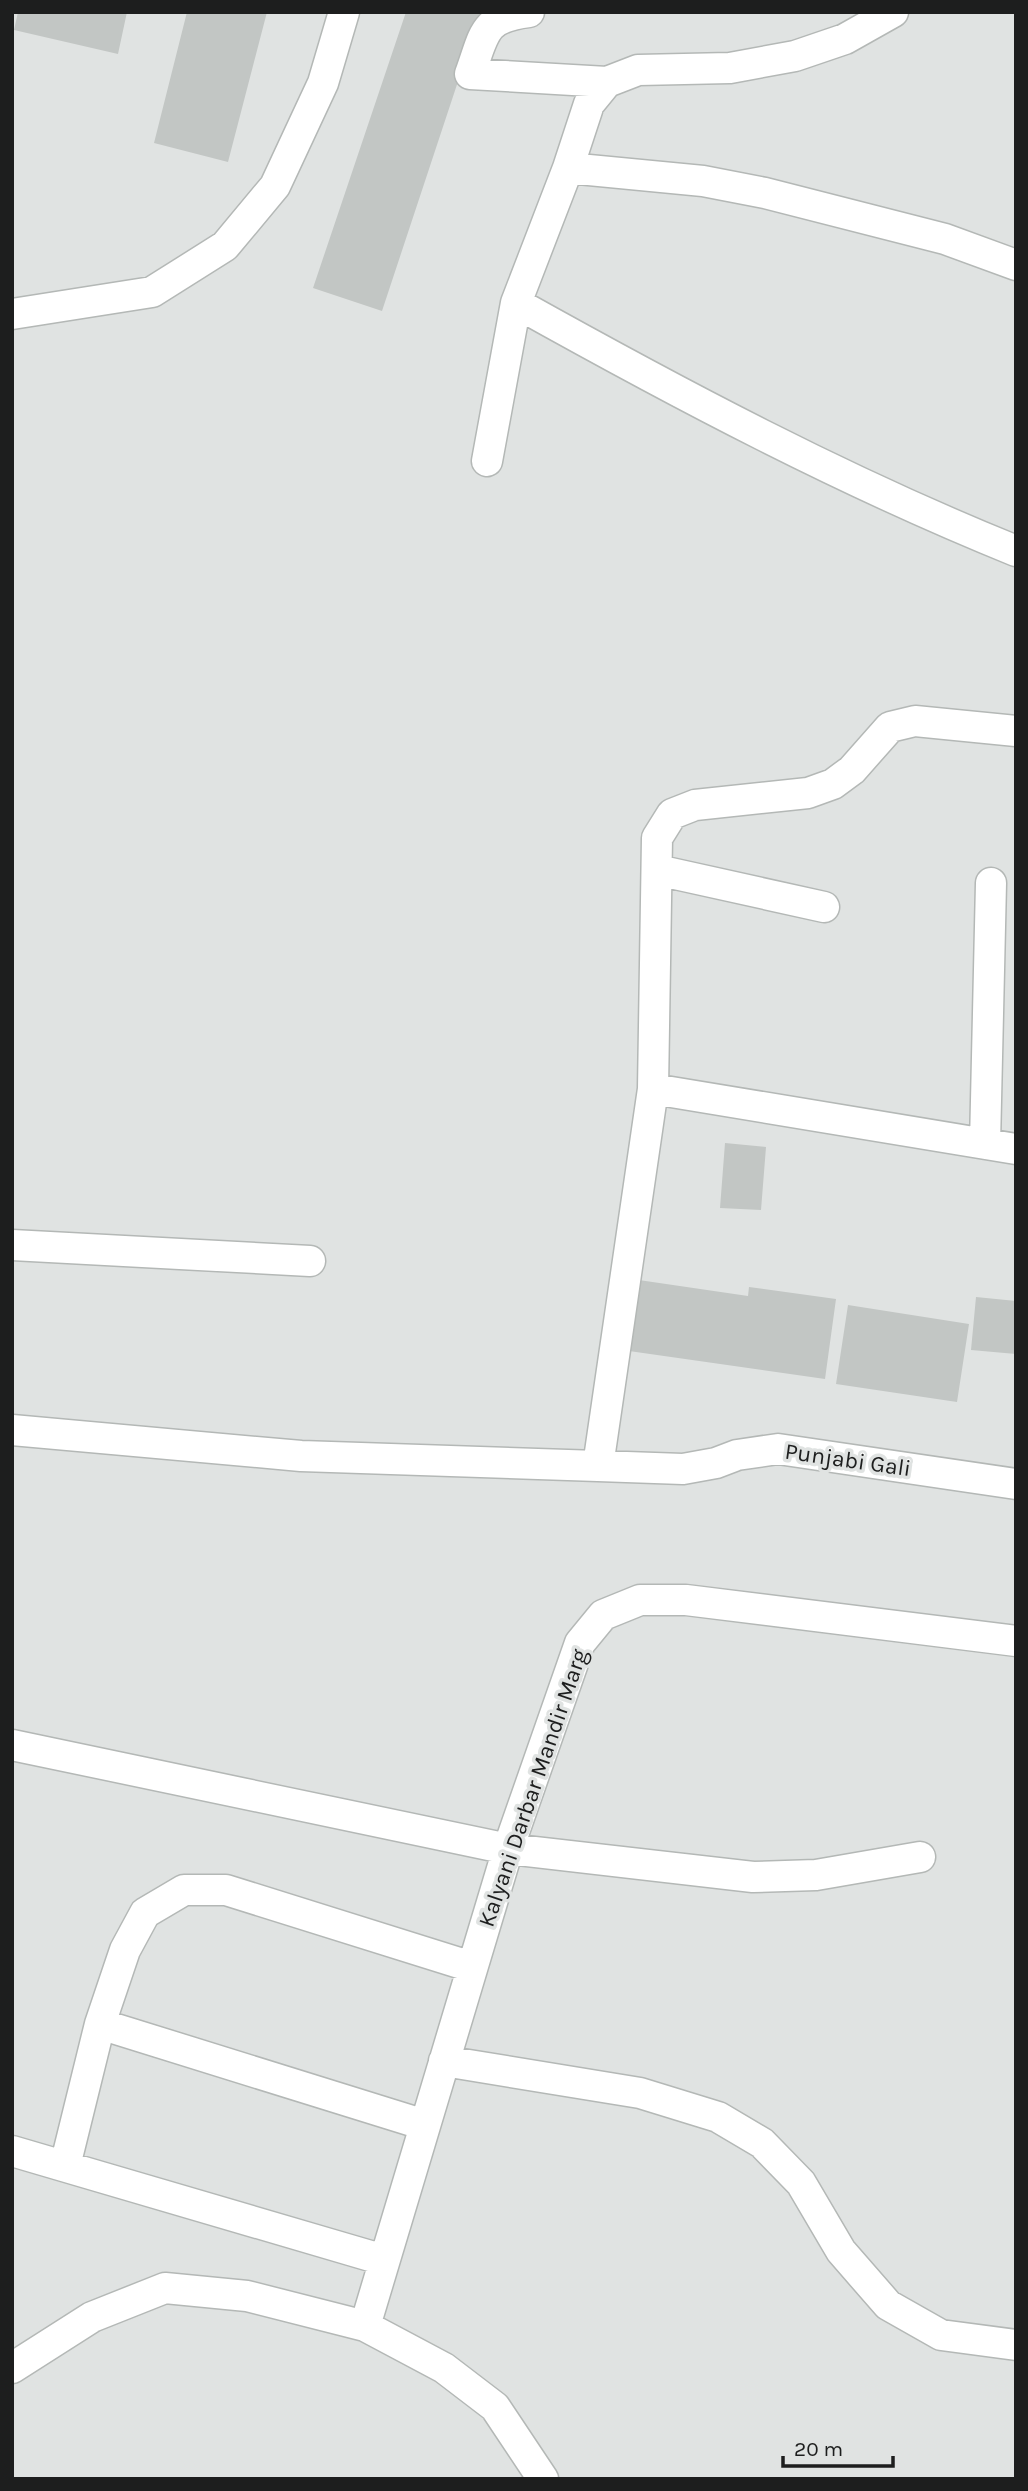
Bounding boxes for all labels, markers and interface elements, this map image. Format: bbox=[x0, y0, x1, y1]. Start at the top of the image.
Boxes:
street label: Punjabi Gali bbox=[783, 1438, 913, 1482]
street label: Kalyani Darbar Mandir Marg bbox=[473, 1645, 593, 1931]
scale bar bbox=[783, 2424, 893, 2468]
text: 20 m bbox=[794, 2437, 843, 2461]

